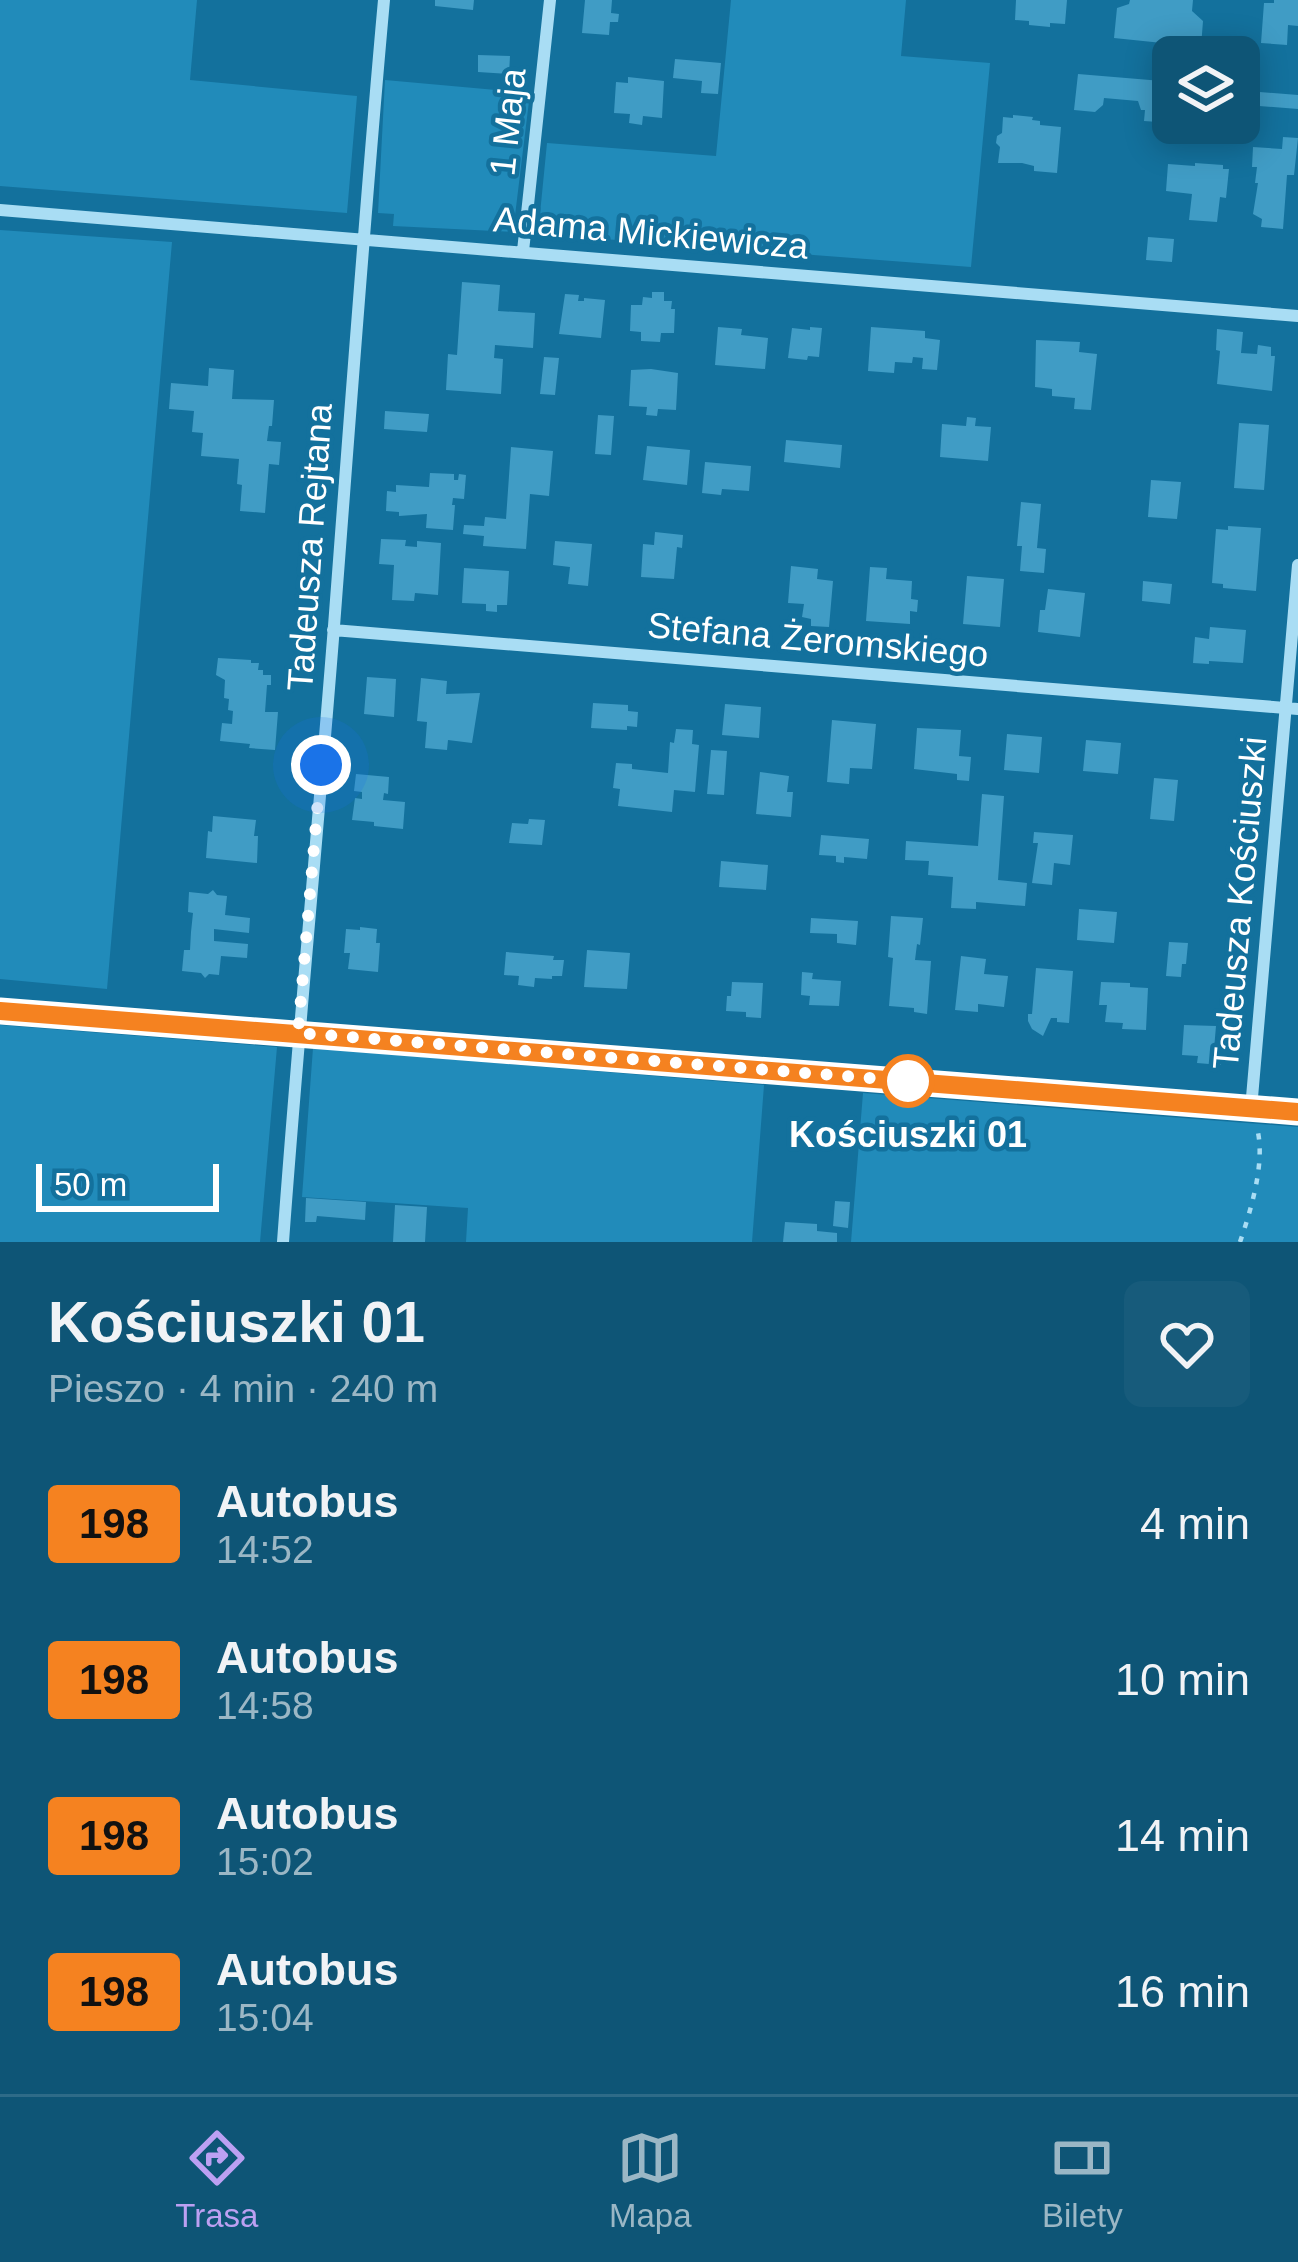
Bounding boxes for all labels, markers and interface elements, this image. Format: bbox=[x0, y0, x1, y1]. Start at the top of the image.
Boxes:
map controls bbox=[1152, 36, 1260, 144]
button: layers bbox=[1152, 36, 1260, 144]
street label: 1 Maja bbox=[481, 65, 534, 178]
street label: Adama Mickiewicza bbox=[492, 198, 811, 267]
street label: Tadeusza Rejtana bbox=[279, 401, 340, 692]
street label: Stefana Żeromskiego bbox=[646, 604, 990, 675]
your location bbox=[291, 735, 351, 795]
street label: Tadeusza Kościuszki bbox=[1205, 735, 1274, 1071]
marker: Kościuszki 01 bbox=[883, 1056, 933, 1106]
place label: Kościuszki 01 bbox=[789, 1114, 1027, 1155]
scale bar bbox=[36, 1158, 219, 1211]
text: 50 m bbox=[54, 1166, 127, 1203]
button: heart bbox=[1124, 1281, 1250, 1407]
text: Kościuszki 01 bbox=[48, 1290, 425, 1354]
text: Pieszo · 4 min · 240 m bbox=[48, 1367, 438, 1410]
text: Autobus bbox=[216, 1476, 398, 1527]
text: 4 min bbox=[1140, 1498, 1250, 1549]
text: 198 bbox=[79, 1500, 149, 1547]
text: 14:52 bbox=[216, 1528, 314, 1571]
text: Autobus bbox=[216, 1632, 398, 1683]
text: 10 min bbox=[1115, 1654, 1250, 1705]
text: 198 bbox=[79, 1656, 149, 1703]
text: 14:58 bbox=[216, 1684, 314, 1727]
text: Autobus bbox=[216, 1788, 398, 1839]
text: 14 min bbox=[1115, 1810, 1250, 1861]
text: 198 bbox=[79, 1812, 149, 1859]
text: 15:02 bbox=[216, 1840, 314, 1883]
text: Autobus bbox=[216, 1944, 398, 1995]
text: 16 min bbox=[1115, 1966, 1250, 2017]
text: 198 bbox=[79, 1968, 149, 2015]
text: 15:04 bbox=[216, 1996, 314, 2039]
tab: Trasa bbox=[175, 2125, 258, 2235]
tab: Mapa bbox=[609, 2125, 692, 2235]
tab: Bilety bbox=[1042, 2125, 1123, 2235]

